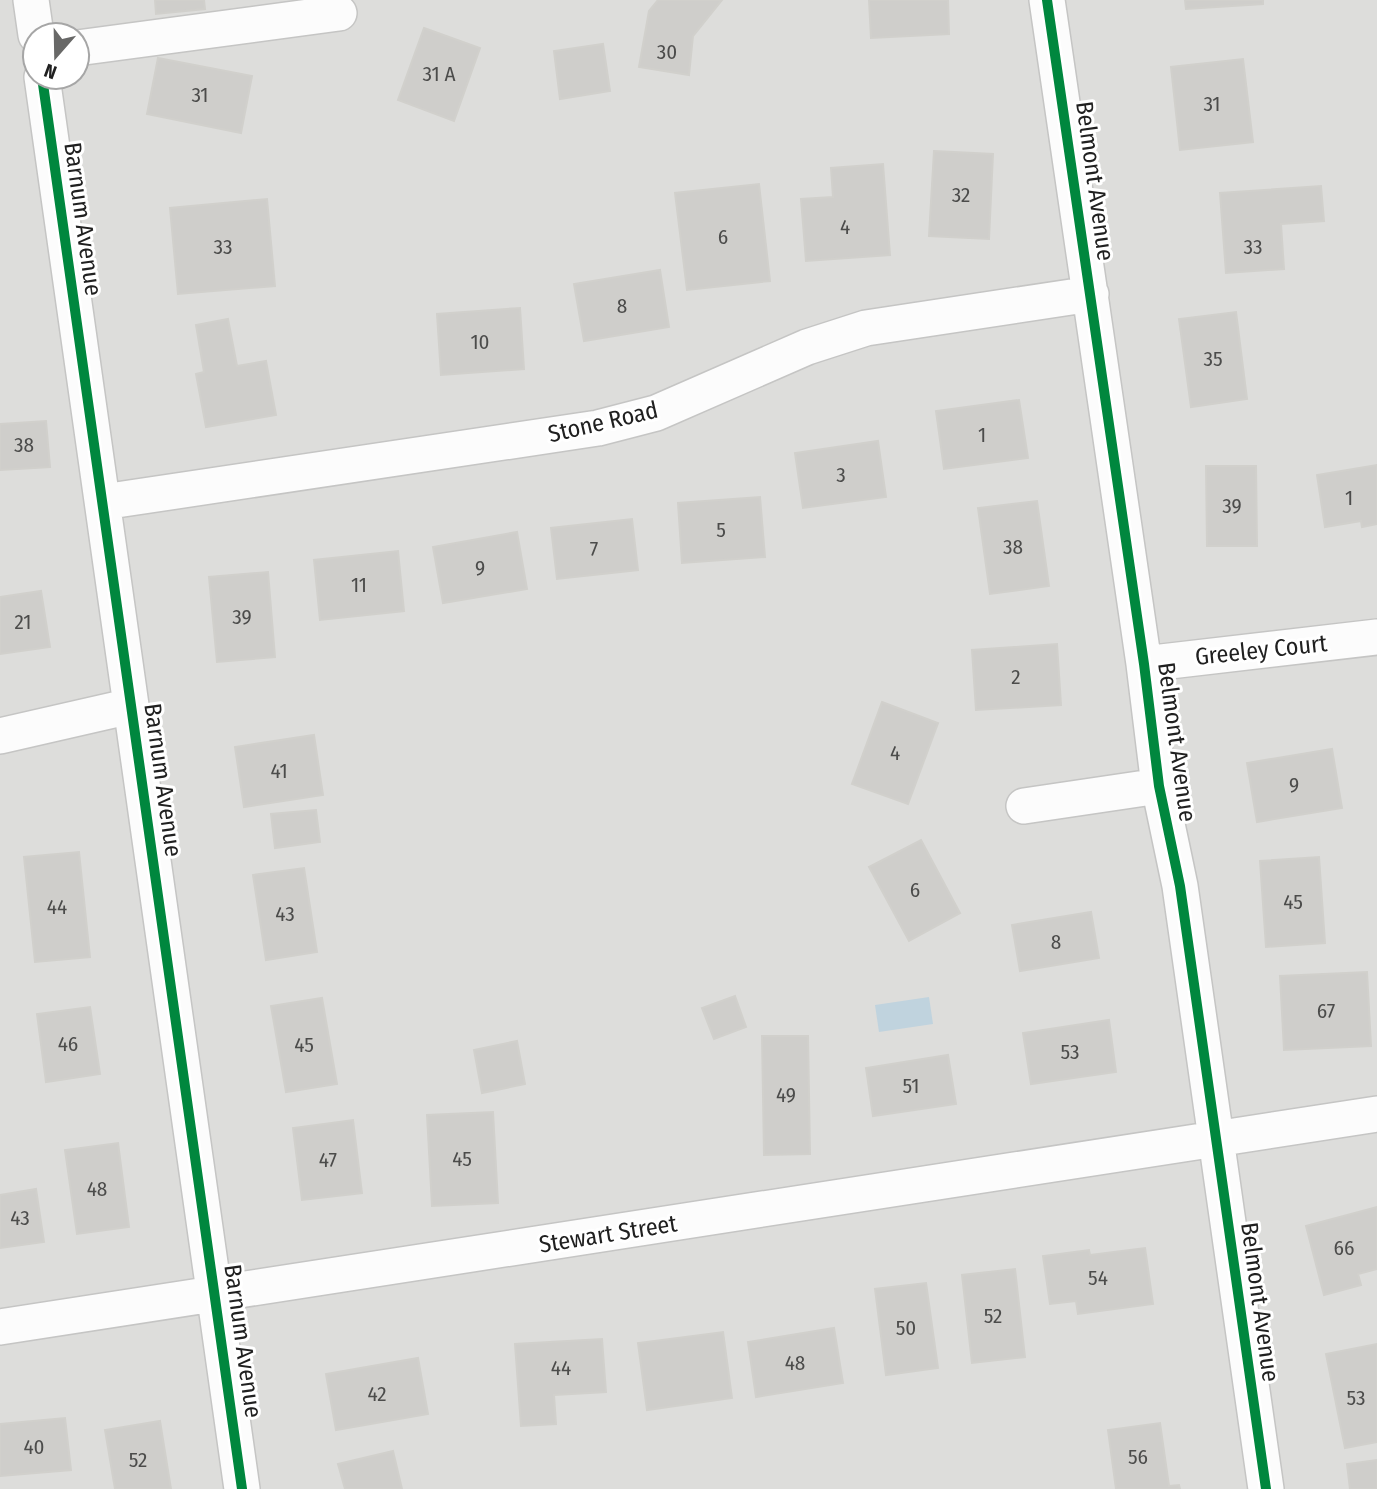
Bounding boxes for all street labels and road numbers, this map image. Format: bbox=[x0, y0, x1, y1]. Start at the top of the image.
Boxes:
street label: Belmont Avenue bbox=[1070, 100, 1120, 262]
street label: Barnum Avenue bbox=[58, 140, 108, 298]
street label: Stone Road bbox=[545, 396, 661, 448]
street label: Greeley Court bbox=[1194, 629, 1329, 671]
street label: Belmont Avenue bbox=[1152, 661, 1202, 823]
street label: Barnum Avenue bbox=[138, 701, 188, 859]
street label: Stewart Street bbox=[537, 1209, 679, 1259]
street label: Belmont Avenue bbox=[1235, 1221, 1285, 1383]
street label: Barnum Avenue bbox=[218, 1262, 268, 1420]

